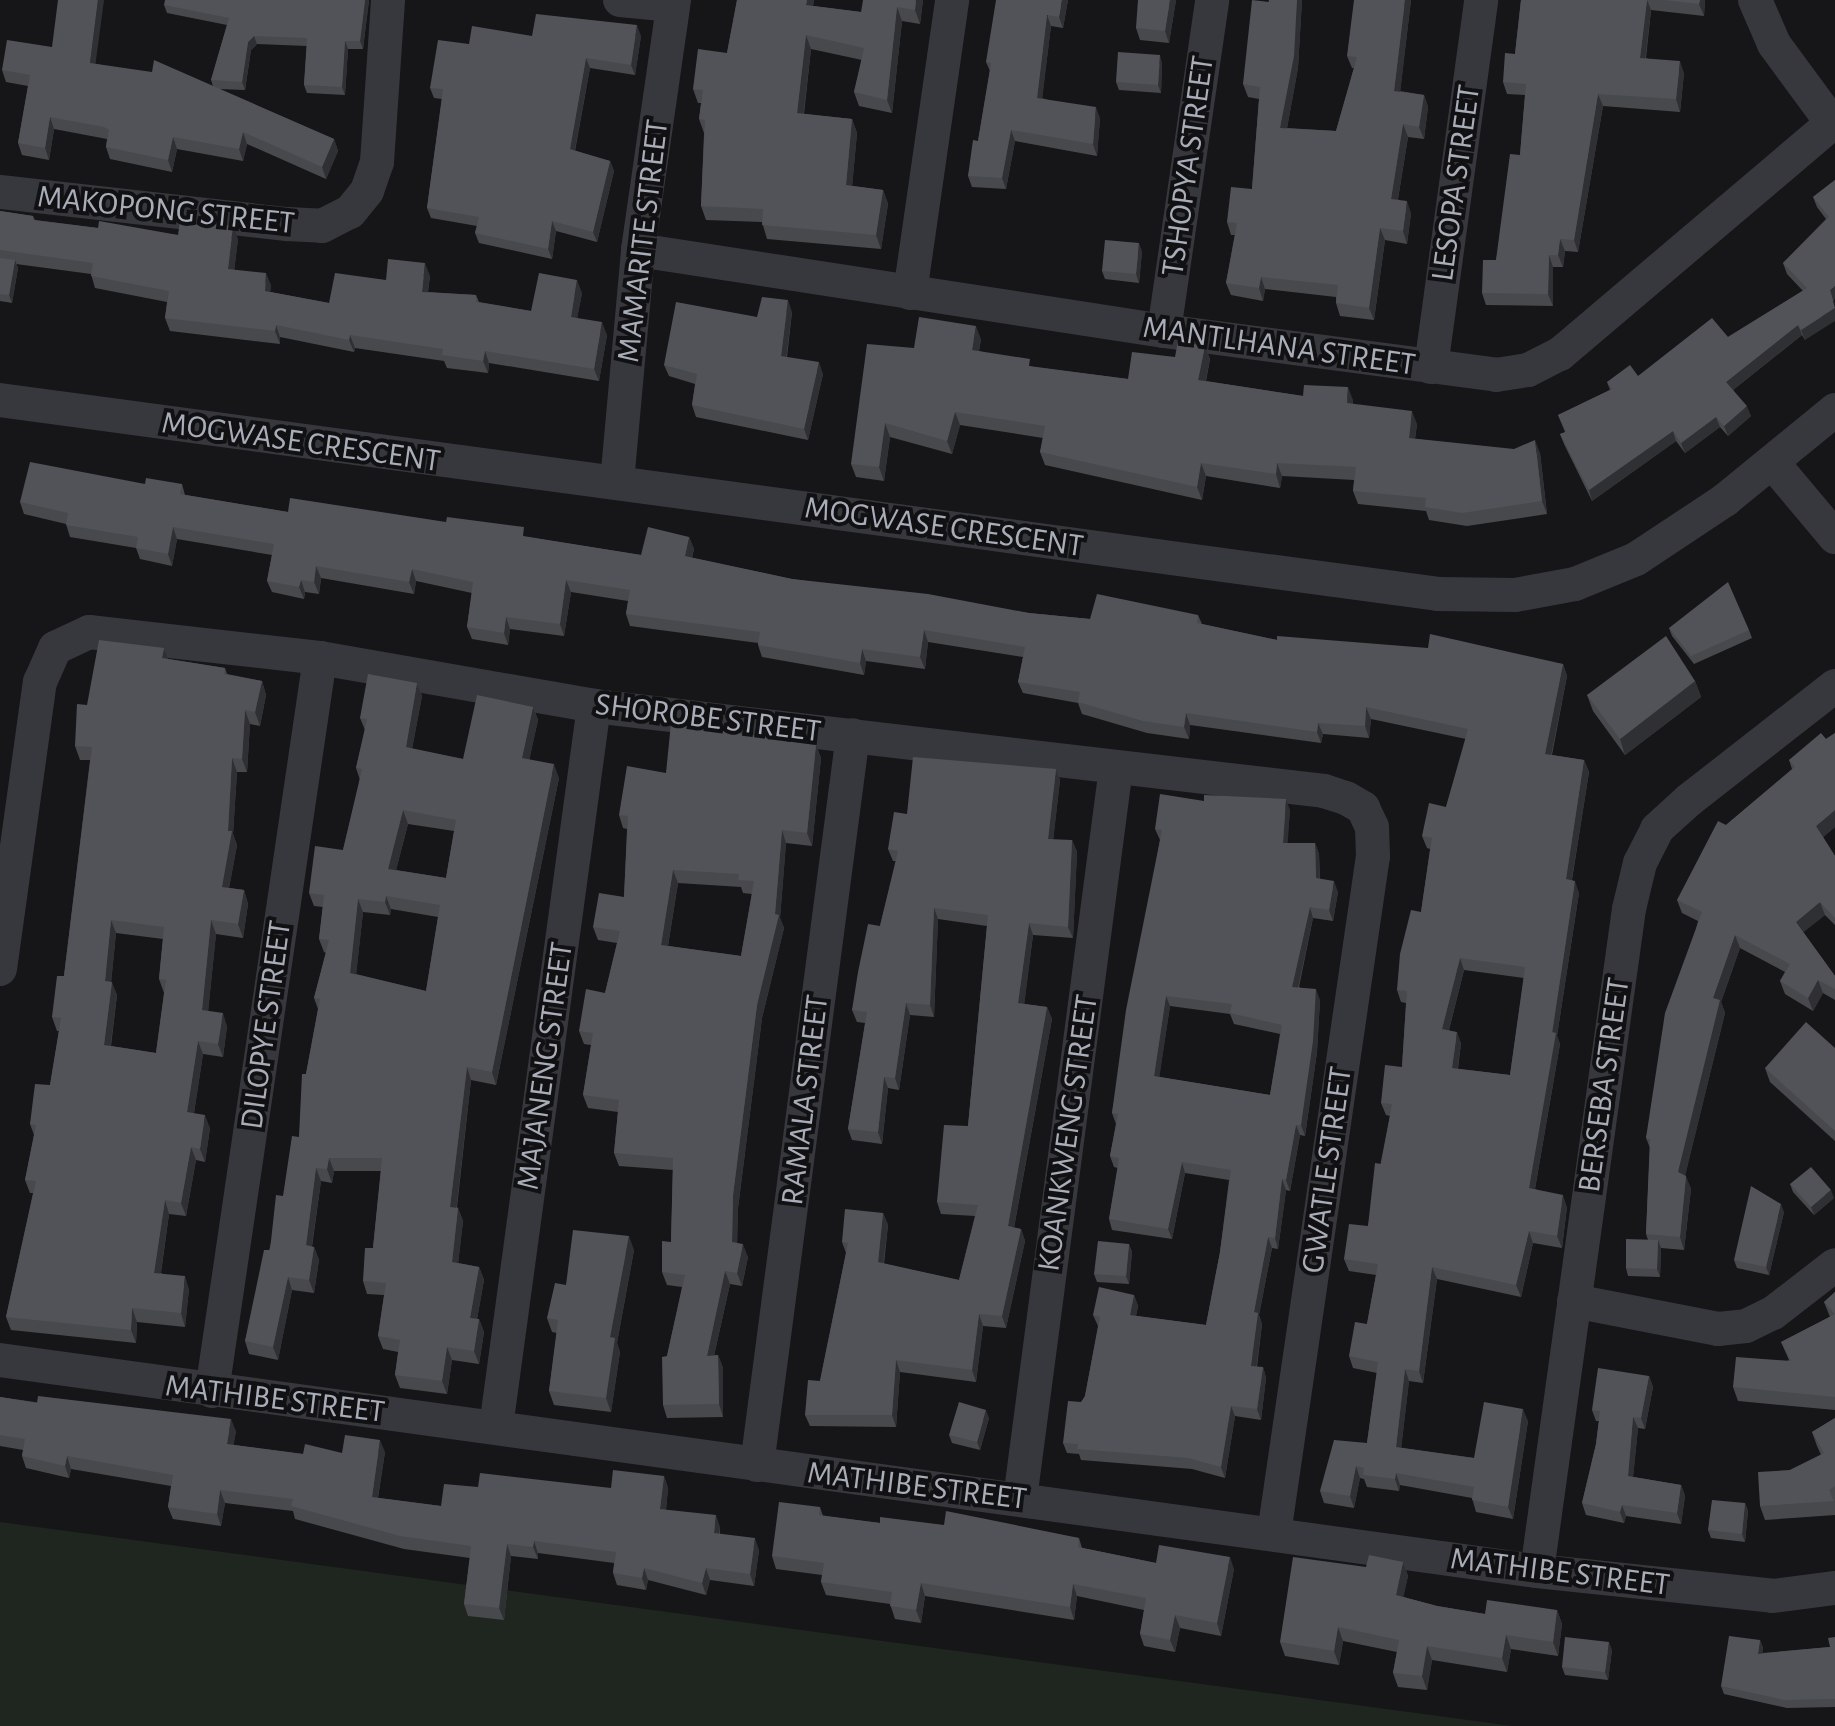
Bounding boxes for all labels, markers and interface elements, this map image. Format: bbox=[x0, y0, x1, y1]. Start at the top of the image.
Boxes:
street label: TSHOPYA STREET bbox=[1154, 53, 1222, 279]
street label: LESOPA STREET bbox=[1423, 83, 1489, 283]
street label: MAMARITE STREET bbox=[609, 117, 677, 365]
street label: MAKOPONG STREET bbox=[36, 177, 296, 243]
street label: MANTLHANA STREET bbox=[1140, 308, 1418, 384]
street label: MOGWASE CRESCENT bbox=[159, 403, 443, 481]
street label: MOGWASE CRESCENT bbox=[802, 488, 1086, 566]
street label: SHOROBE STREET bbox=[593, 685, 823, 751]
street label: DILOPYE STREET bbox=[232, 918, 300, 1132]
street label: MAJANENG STREET bbox=[509, 940, 581, 1192]
street label: BERSEBA STREET bbox=[1570, 975, 1638, 1195]
street label: KOANKWENG STREET bbox=[1030, 992, 1106, 1274]
street label: RAMALA STREET bbox=[773, 993, 837, 1207]
street label: GWATLE STREET bbox=[1294, 1064, 1360, 1276]
street label: MATHIBE STREET bbox=[163, 1367, 387, 1431]
street label: MATHIBE STREET bbox=[805, 1454, 1029, 1518]
street label: MATHIBE STREET bbox=[1448, 1540, 1672, 1604]

